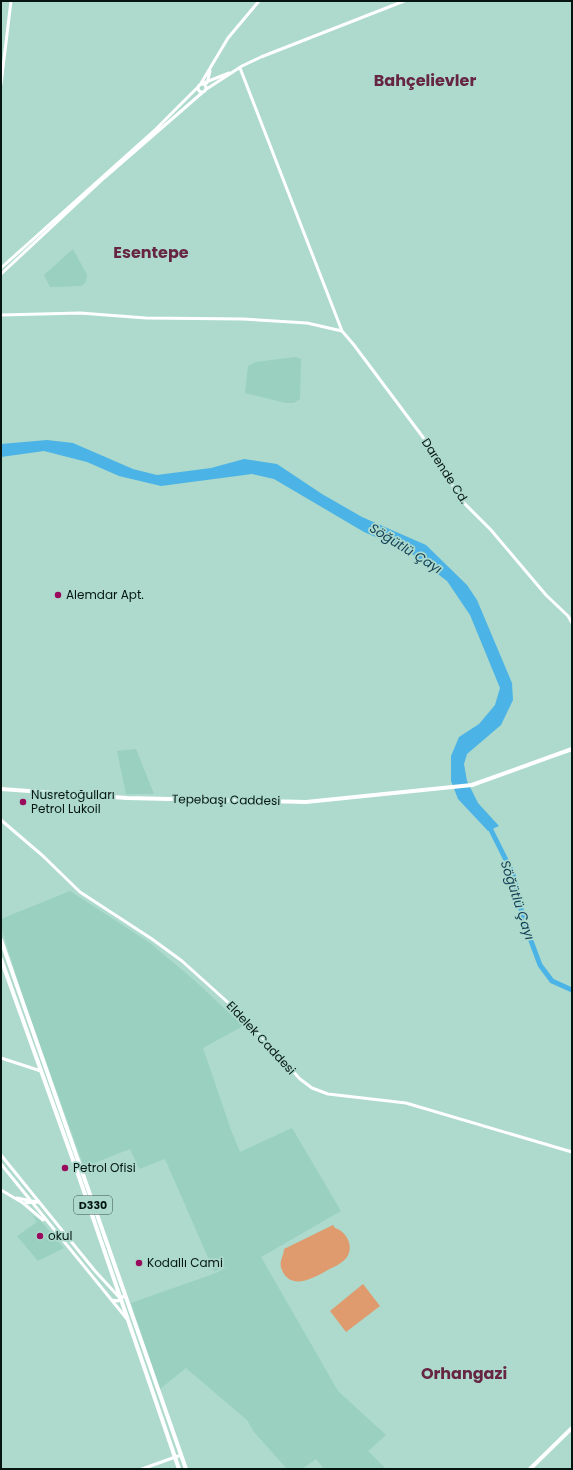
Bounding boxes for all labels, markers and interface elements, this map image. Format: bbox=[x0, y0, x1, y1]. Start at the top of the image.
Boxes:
district label: Bahçelievler bbox=[374, 69, 476, 92]
district label: Esentepe bbox=[113, 241, 189, 264]
street label: Darende Cd. bbox=[418, 435, 473, 507]
water label: Söğütlü Çayı bbox=[366, 519, 446, 578]
place label: Alemdar Apt. bbox=[66, 586, 144, 603]
marker: Alemdar Apt. bbox=[53, 590, 63, 600]
place label: Nusretoğulları Petrol Lukoil bbox=[31, 786, 115, 817]
street label: Tepebaşı Caddesi bbox=[172, 790, 280, 809]
marker: Nusretoğulları Petrol Lukoil bbox=[18, 797, 28, 807]
water label: Söğütlü Çayı bbox=[496, 858, 539, 942]
street label: Eldelek Caddesi bbox=[223, 997, 300, 1078]
place label: Petrol Ofisi bbox=[73, 1159, 136, 1176]
marker: Petrol Ofisi bbox=[60, 1163, 70, 1173]
road number: D330 bbox=[74, 1196, 112, 1214]
place label: okul bbox=[48, 1227, 73, 1244]
marker: okul bbox=[35, 1231, 45, 1241]
place label: Kodallı Cami bbox=[147, 1254, 223, 1271]
marker: Kodallı Cami bbox=[134, 1258, 144, 1268]
district label: Orhangazi bbox=[421, 1362, 507, 1385]

